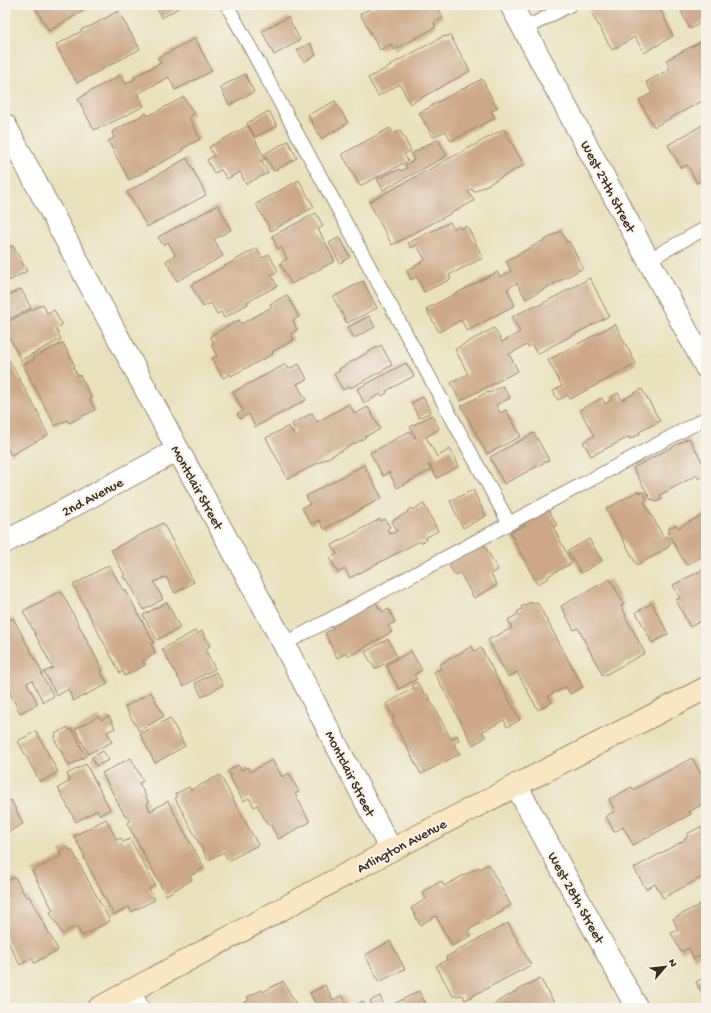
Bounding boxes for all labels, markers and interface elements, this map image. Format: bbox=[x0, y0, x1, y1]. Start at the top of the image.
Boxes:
street label: West 27th Street bbox=[575, 138, 639, 237]
street label: Montclair Street bbox=[166, 443, 227, 534]
street label: 2nd Avenue bbox=[60, 475, 127, 521]
street label: Montclair Street bbox=[320, 729, 378, 821]
street label: Arlington Avenue bbox=[354, 816, 451, 878]
street label: West 28th Street bbox=[543, 850, 608, 948]
north arrow bbox=[645, 947, 685, 987]
text: N bbox=[665, 957, 679, 969]

